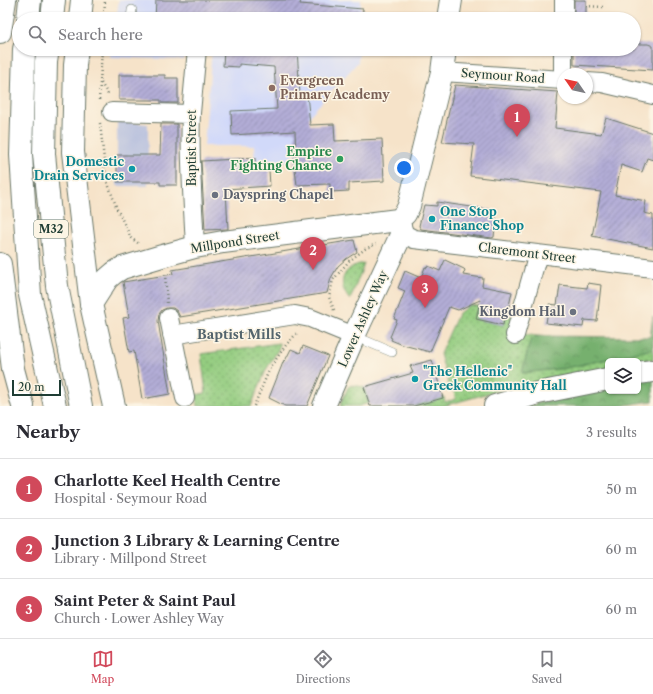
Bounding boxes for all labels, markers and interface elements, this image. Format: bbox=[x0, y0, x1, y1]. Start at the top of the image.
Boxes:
search box bbox=[12, 12, 641, 56]
icon: search bbox=[26, 23, 48, 45]
text: Search here bbox=[58, 25, 143, 44]
street label: Seymour Road bbox=[461, 65, 546, 86]
north arrow bbox=[557, 68, 593, 104]
place label: Evergreen Primary Academy bbox=[280, 73, 390, 102]
marker: Evergreen Primary Academy bbox=[267, 83, 277, 93]
pin: 1 bbox=[504, 104, 530, 137]
street label: Baptist Street bbox=[184, 109, 199, 186]
place label: Empire Fighting Chance bbox=[230, 144, 332, 173]
place label: Domestic Drain Services bbox=[34, 154, 124, 183]
marker: Empire Fighting Chance bbox=[335, 154, 345, 164]
your location bbox=[394, 158, 414, 178]
marker: Domestic Drain Services bbox=[127, 164, 137, 174]
place label: Dayspring Chapel bbox=[223, 187, 333, 202]
marker: Dayspring Chapel bbox=[210, 190, 220, 200]
place label: One Stop Finance Shop bbox=[440, 204, 524, 233]
marker: One Stop Finance Shop bbox=[427, 214, 437, 224]
road number: M32 bbox=[34, 220, 68, 238]
street label: Millpond Street bbox=[189, 227, 281, 256]
pin: 2 bbox=[300, 237, 326, 270]
street label: Claremont Street bbox=[477, 239, 577, 266]
street label: Lower Ashley Way bbox=[334, 268, 391, 369]
pin: 3 bbox=[412, 275, 438, 308]
place label: Kingdom Hall bbox=[479, 304, 565, 319]
marker: Kingdom Hall bbox=[568, 307, 578, 317]
district label: Baptist Mills bbox=[197, 326, 281, 342]
map controls bbox=[605, 358, 641, 394]
button: layers bbox=[605, 358, 641, 394]
place label: "The Hellenic" Greek Community Hall bbox=[423, 364, 567, 393]
marker: "The Hellenic" Greek Community Hall bbox=[410, 374, 420, 384]
scale bar bbox=[12, 378, 61, 397]
text: 20 m bbox=[18, 380, 44, 394]
text: Nearby bbox=[16, 422, 80, 442]
text: 3 results bbox=[586, 424, 637, 440]
text: Charlotte Keel Health Centre bbox=[54, 471, 280, 490]
text: 1 bbox=[26, 481, 32, 497]
text: 50 m bbox=[606, 481, 637, 497]
text: Hospital · Seymour Road bbox=[54, 490, 207, 506]
text: Junction 3 Library & Learning Centre bbox=[54, 531, 340, 550]
text: 2 bbox=[25, 541, 33, 557]
text: 60 m bbox=[606, 541, 637, 557]
text: Library · Millpond Street bbox=[54, 550, 207, 566]
text: Saint Peter & Saint Paul bbox=[54, 591, 236, 610]
text: 3 bbox=[25, 601, 33, 617]
text: 60 m bbox=[606, 601, 637, 617]
text: Church · Lower Ashley Way bbox=[54, 610, 224, 626]
tab: Map bbox=[91, 648, 114, 686]
tab: Directions bbox=[296, 648, 350, 686]
tab: Saved bbox=[532, 648, 562, 686]

